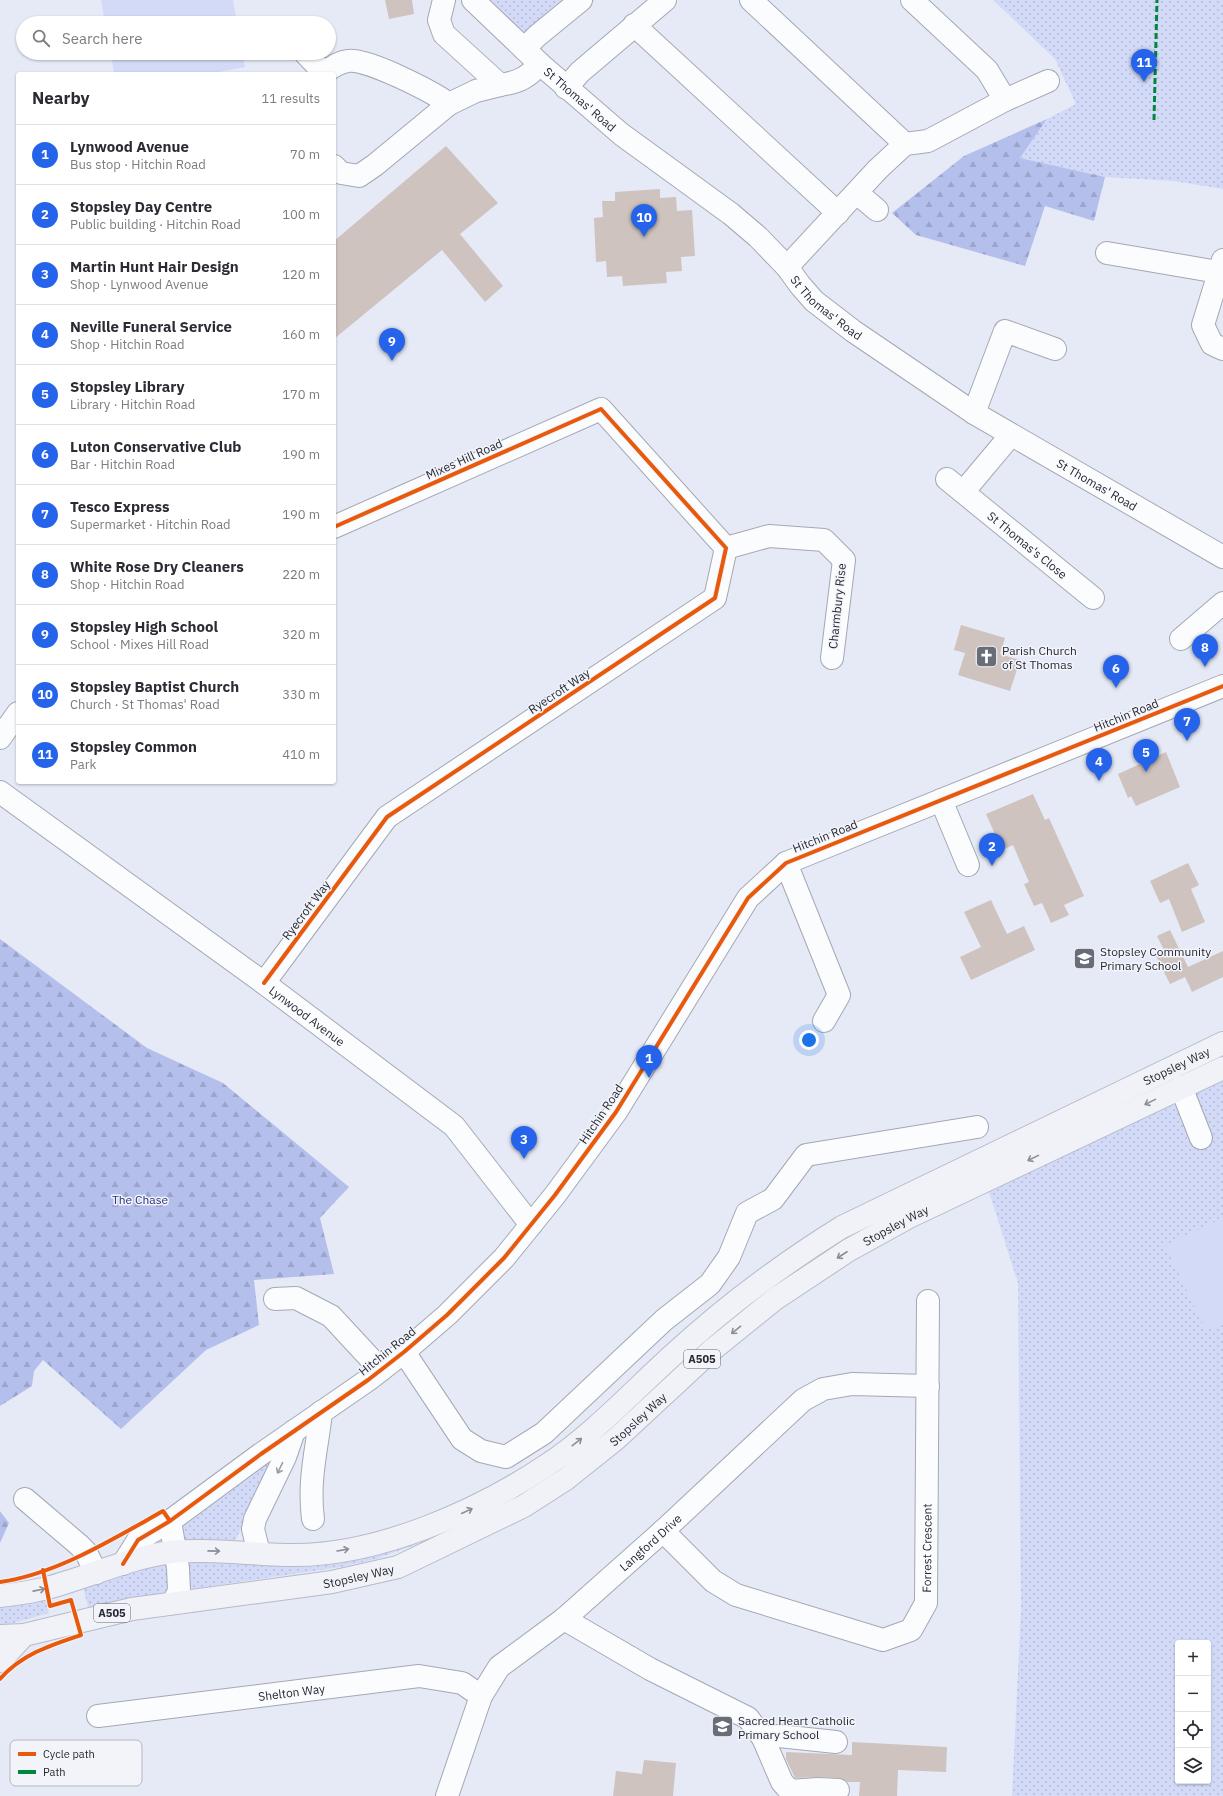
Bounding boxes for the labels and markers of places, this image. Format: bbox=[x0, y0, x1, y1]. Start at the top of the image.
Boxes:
pin: 11 bbox=[1131, 49, 1157, 82]
pin: 10 bbox=[631, 204, 657, 237]
pin: 9 bbox=[379, 328, 405, 361]
pin: 8 bbox=[1192, 634, 1218, 667]
place label: Parish Church of St Thomas bbox=[1002, 643, 1077, 672]
church icon: Parish Church of St Thomas bbox=[974, 644, 1000, 670]
pin: 6 bbox=[1103, 655, 1129, 688]
pin: 7 bbox=[1174, 708, 1200, 741]
pin: 5 bbox=[1133, 739, 1159, 772]
pin: 4 bbox=[1086, 748, 1112, 781]
pin: 2 bbox=[979, 833, 1005, 866]
place label: Stopsley Community Primary School bbox=[1100, 944, 1211, 973]
school or university icon: Stopsley Community Primary School bbox=[1072, 945, 1098, 971]
pin: 1 bbox=[636, 1045, 662, 1078]
pin: 3 bbox=[511, 1126, 537, 1159]
place label: Sacred Heart Catholic Primary School bbox=[738, 1713, 855, 1742]
school or university icon: Sacred Heart Catholic Primary School bbox=[710, 1714, 736, 1740]

